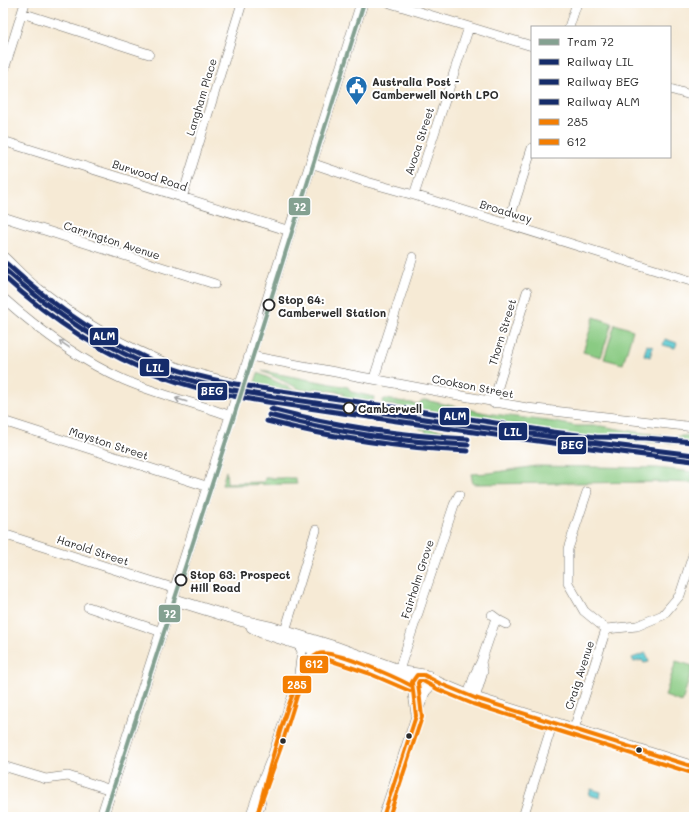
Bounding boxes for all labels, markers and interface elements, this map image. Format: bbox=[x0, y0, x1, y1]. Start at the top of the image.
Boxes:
legend bbox=[531, 26, 671, 158]
text: Tram 72 bbox=[567, 33, 614, 49]
text: Railway LIL bbox=[567, 53, 634, 69]
street label: Langham Place bbox=[182, 56, 220, 137]
text: Railway BEG bbox=[567, 73, 639, 89]
public building icon: Australia Post - Camberwell North LPO bbox=[344, 74, 370, 107]
place label: Australia Post - Camberwell North LPO bbox=[372, 74, 499, 102]
text: Railway ALM bbox=[567, 93, 640, 109]
street label: Avoca Street bbox=[401, 105, 437, 177]
text: 285 bbox=[567, 113, 588, 129]
text: 612 bbox=[567, 133, 586, 149]
street label: Burwood Road bbox=[111, 156, 189, 194]
street label: Broadway bbox=[478, 196, 534, 226]
line badge: 72 bbox=[288, 197, 311, 216]
text: 72 bbox=[294, 199, 306, 214]
street label: Carrington Avenue bbox=[62, 217, 162, 263]
place label: Stop 64: Camberwell Station bbox=[278, 292, 386, 320]
street label: Thorn Street bbox=[485, 297, 519, 367]
marker: Stop 64: Camberwell Station bbox=[262, 298, 276, 312]
line badge: ALM bbox=[89, 327, 119, 346]
text: ALM bbox=[93, 328, 116, 343]
one-way arrow bbox=[59, 340, 70, 348]
line badge: LIL bbox=[139, 358, 170, 377]
text: LIL bbox=[146, 360, 165, 375]
street label: Cookson Street bbox=[431, 371, 515, 401]
line badge: BEG bbox=[197, 382, 228, 401]
text: BEG bbox=[201, 383, 224, 398]
one-way arrow bbox=[175, 396, 188, 403]
marker: Camberwell bbox=[342, 401, 356, 415]
place label: Camberwell bbox=[358, 401, 422, 416]
line badge: ALM bbox=[439, 407, 470, 426]
text: ALM bbox=[444, 408, 467, 423]
line badge: LIL bbox=[498, 422, 528, 441]
street label: Mayston Street bbox=[67, 423, 151, 463]
text: LIL bbox=[504, 424, 523, 439]
line badge: BEG bbox=[557, 436, 587, 455]
text: BEG bbox=[561, 437, 584, 452]
street label: Harold Street bbox=[55, 531, 131, 569]
street label: Fairholm Grove bbox=[397, 537, 437, 621]
place label: Stop 63: Prospect Hill Road bbox=[190, 567, 291, 595]
marker: Stop 63: Prospect Hill Road bbox=[174, 573, 188, 587]
line badge: 72 bbox=[158, 604, 181, 623]
text: 72 bbox=[164, 606, 176, 621]
street label: Craig Avenue bbox=[561, 638, 597, 711]
line badge: 612 bbox=[299, 655, 329, 674]
text: 612 bbox=[305, 656, 323, 671]
line badge: 285 bbox=[282, 675, 312, 694]
text: 285 bbox=[287, 677, 307, 692]
unlabelled marker bbox=[404, 731, 414, 741]
unlabelled marker bbox=[278, 736, 288, 746]
unlabelled marker bbox=[634, 745, 644, 755]

